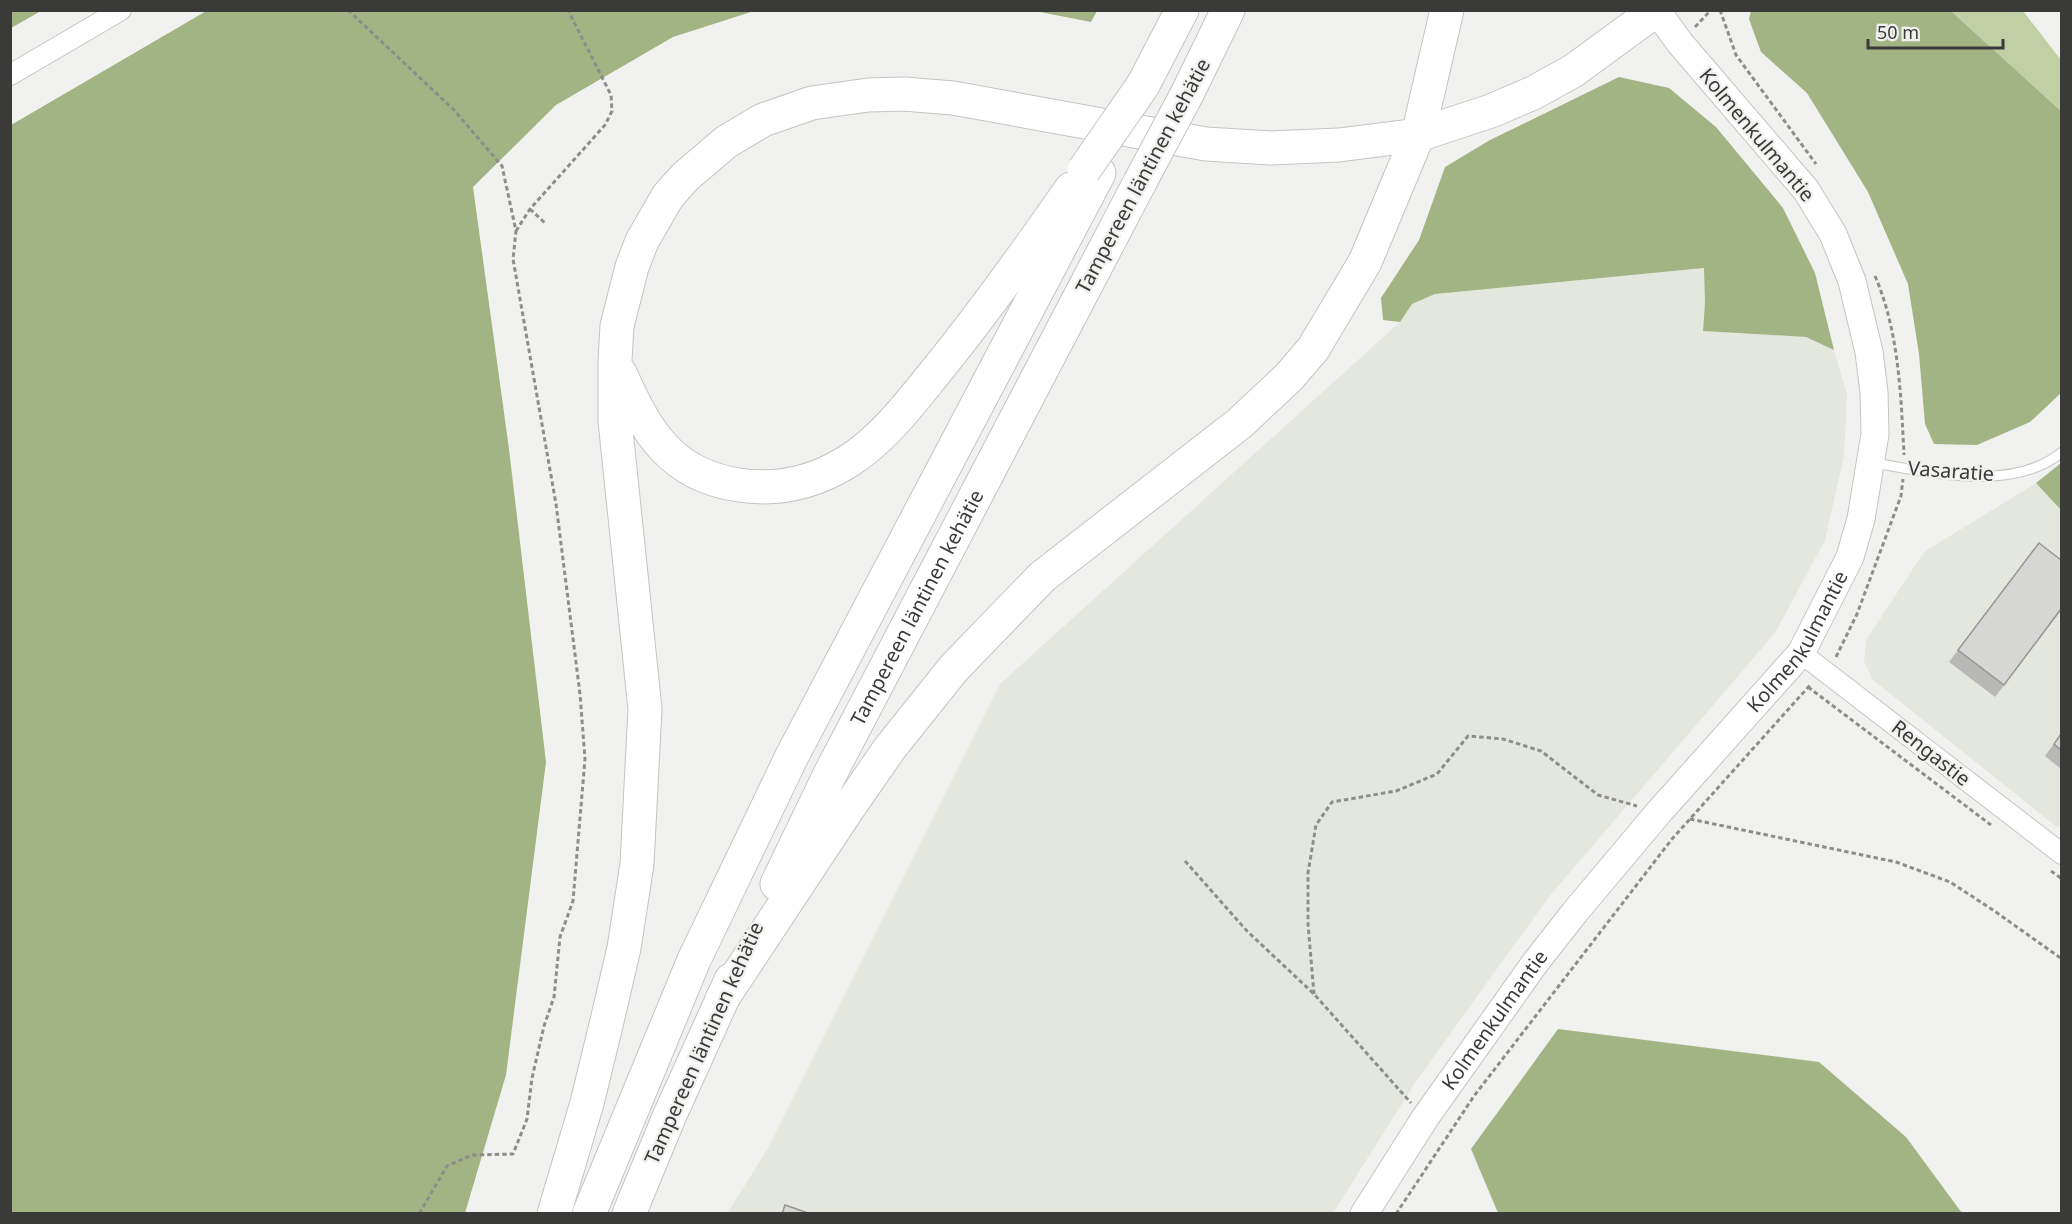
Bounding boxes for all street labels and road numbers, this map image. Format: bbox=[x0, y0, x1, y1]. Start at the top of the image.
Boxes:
street label: Tampereen läntinen kehätie bbox=[1069, 54, 1216, 298]
street label: Kolmenkulmantie bbox=[1694, 62, 1821, 207]
street label: Vasaratie bbox=[1907, 454, 1995, 487]
street label: Tampereen läntinen kehätie bbox=[844, 485, 990, 730]
street label: Kolmenkulmantie bbox=[1740, 566, 1854, 718]
street label: Rengastie bbox=[1886, 713, 1976, 792]
street label: Tampereen läntinen kehätie bbox=[638, 917, 769, 1168]
street label: Kolmenkulmantie bbox=[1435, 944, 1553, 1095]

